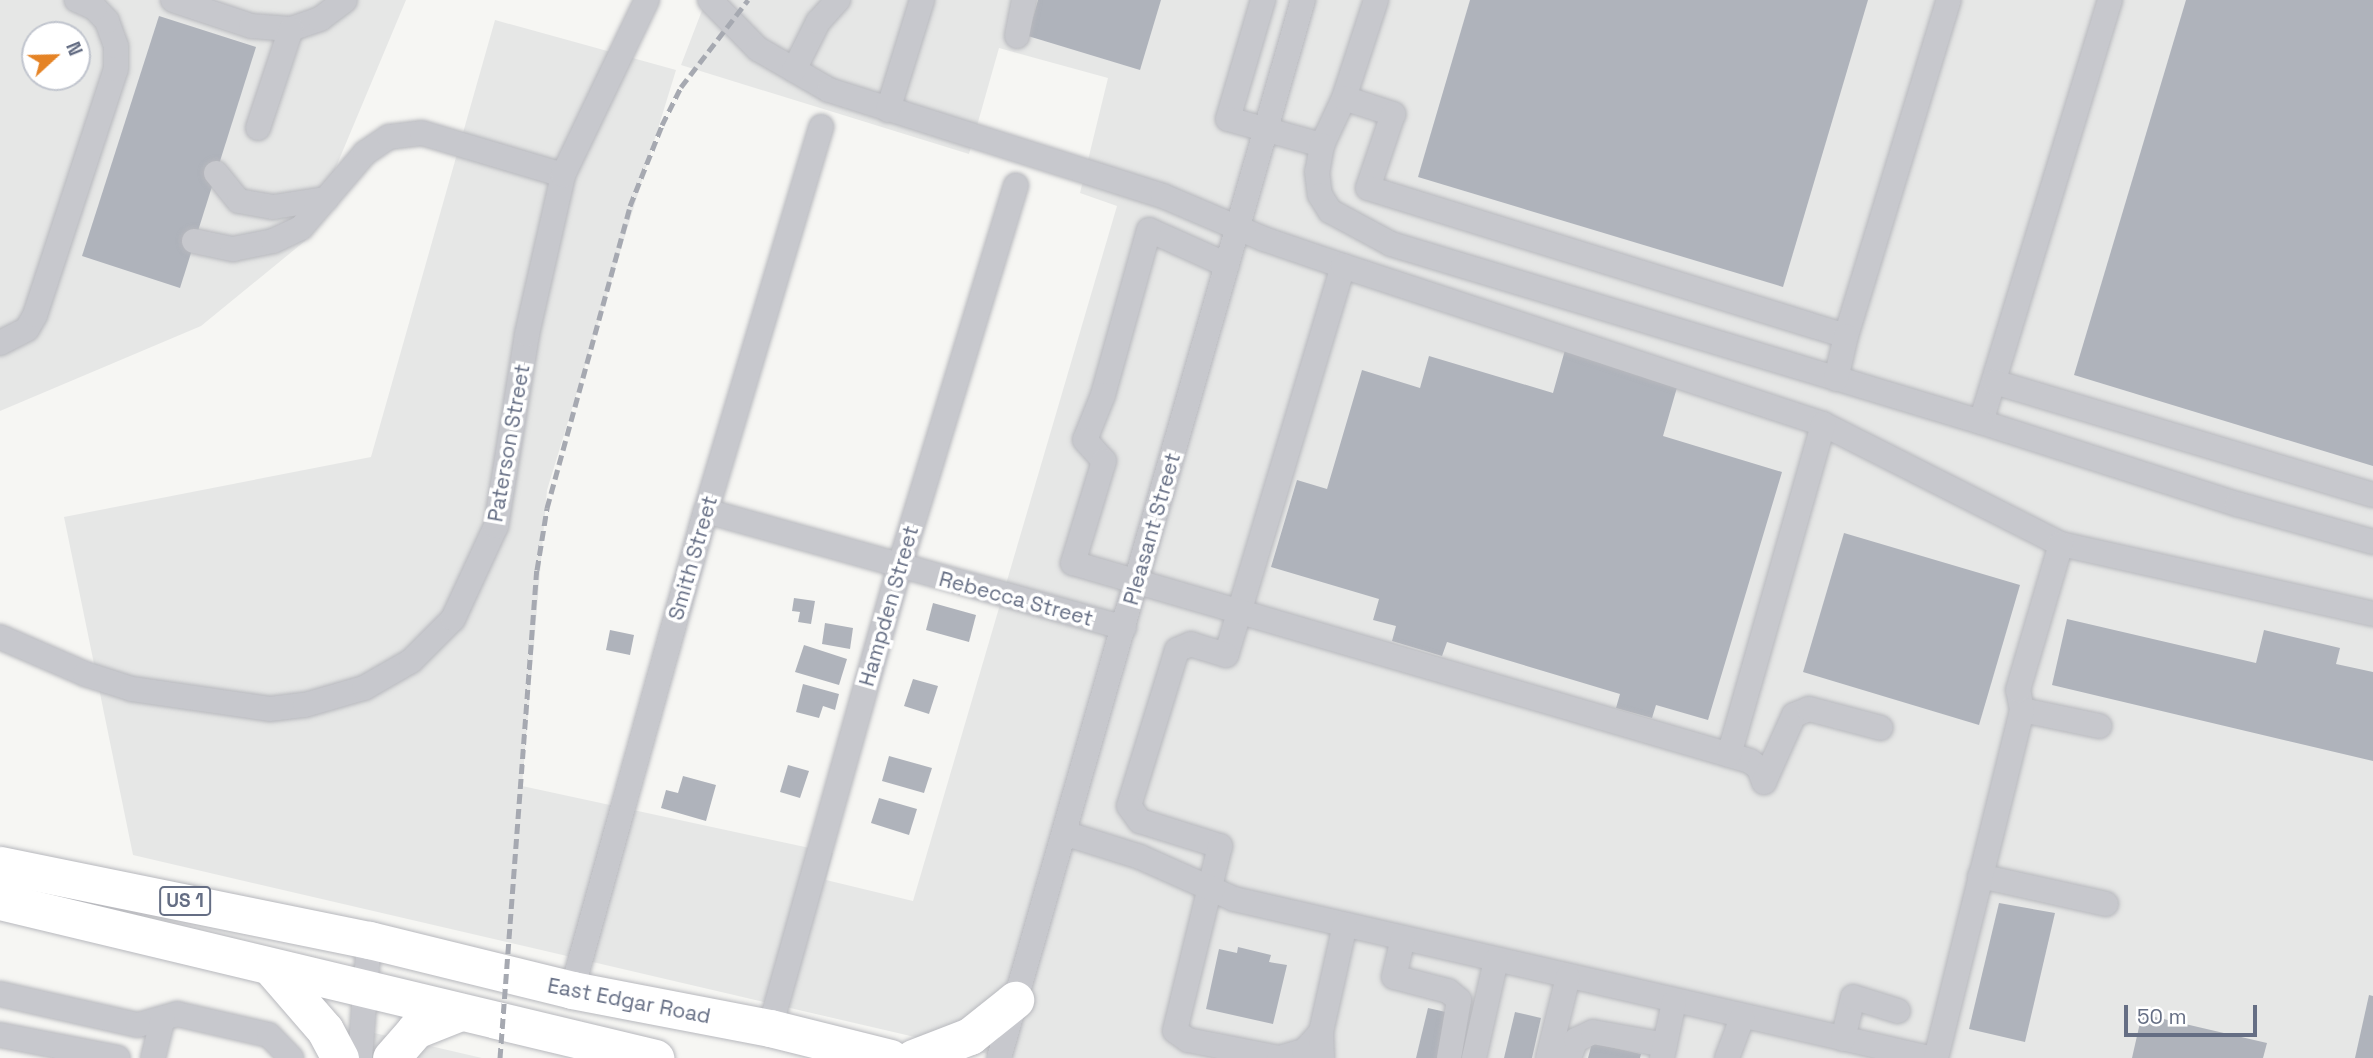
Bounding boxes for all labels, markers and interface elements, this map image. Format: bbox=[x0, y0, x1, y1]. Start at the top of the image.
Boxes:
north arrow bbox=[21, 21, 91, 91]
text: N bbox=[60, 38, 88, 59]
street label: Paterson Street bbox=[483, 362, 535, 524]
street label: Pleasant Street bbox=[1118, 450, 1186, 608]
street label: Smith Street bbox=[663, 493, 723, 623]
street label: Hampden Street bbox=[854, 523, 924, 689]
street label: Rebecca Street bbox=[936, 566, 1096, 632]
road number: US 1 bbox=[159, 886, 211, 917]
street label: East Edgar Road bbox=[545, 973, 713, 1029]
scale bar bbox=[2128, 992, 2261, 1036]
text: 50 m bbox=[2137, 1003, 2187, 1030]

